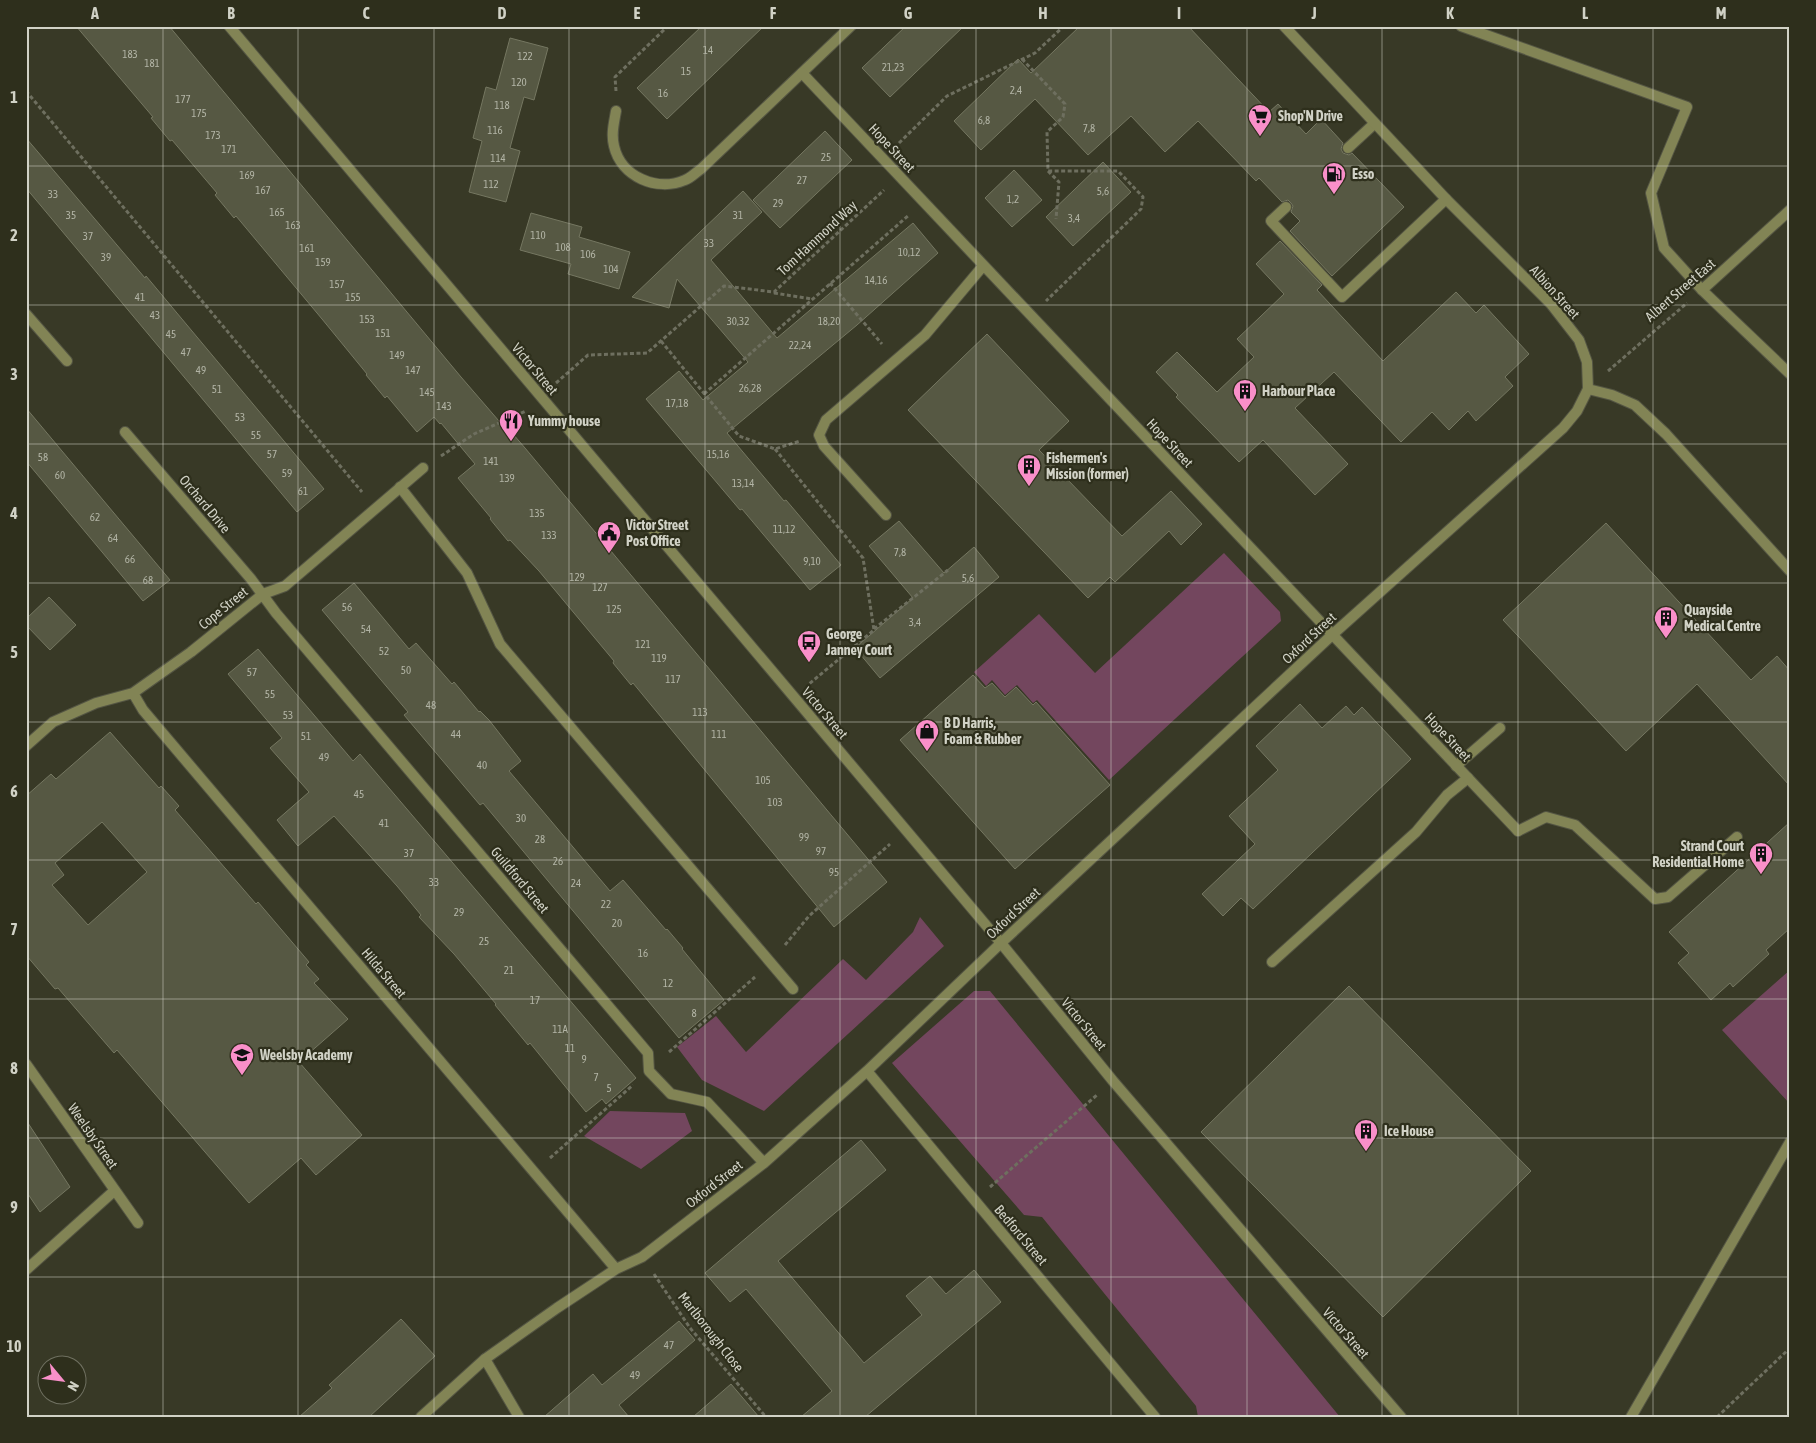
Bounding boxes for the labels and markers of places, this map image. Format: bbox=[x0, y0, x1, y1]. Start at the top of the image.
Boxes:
supermarket icon: Shop'N Drive bbox=[1247, 103, 1273, 137]
place label: Shop'N Drive bbox=[1278, 108, 1343, 124]
fuel station icon: Esso bbox=[1321, 161, 1347, 195]
place label: Esso bbox=[1352, 166, 1375, 182]
building icon: Harbour Place bbox=[1232, 378, 1258, 412]
place label: Harbour Place bbox=[1262, 383, 1335, 399]
restaurant icon: Yummy house bbox=[498, 408, 524, 442]
place label: Yummy house bbox=[527, 413, 600, 429]
place label: Fishermen's Mission (former) bbox=[1046, 450, 1129, 482]
building icon: Fishermen's Mission (former) bbox=[1016, 453, 1042, 487]
place label: Victor Street Post Office bbox=[625, 517, 689, 549]
public building icon: Victor Street Post Office bbox=[596, 520, 622, 554]
place label: Quayside Medical Centre bbox=[1684, 602, 1761, 634]
building icon: Quayside Medical Centre bbox=[1653, 605, 1679, 639]
place label: George Janney Court bbox=[825, 626, 892, 658]
bus stop icon: George Janney Court bbox=[796, 629, 822, 663]
place label: B D Harris, Foam & Rubber bbox=[944, 715, 1022, 747]
shop icon: B D Harris, Foam & Rubber bbox=[914, 718, 940, 752]
place label: Strand Court Residential Home bbox=[1652, 838, 1744, 870]
building icon: Strand Court Residential Home bbox=[1748, 841, 1774, 875]
school or university icon: Weelsby Academy bbox=[229, 1042, 255, 1076]
place label: Weelsby Academy bbox=[259, 1047, 353, 1063]
building icon: Ice House bbox=[1353, 1118, 1379, 1152]
place label: Ice House bbox=[1384, 1123, 1434, 1139]

